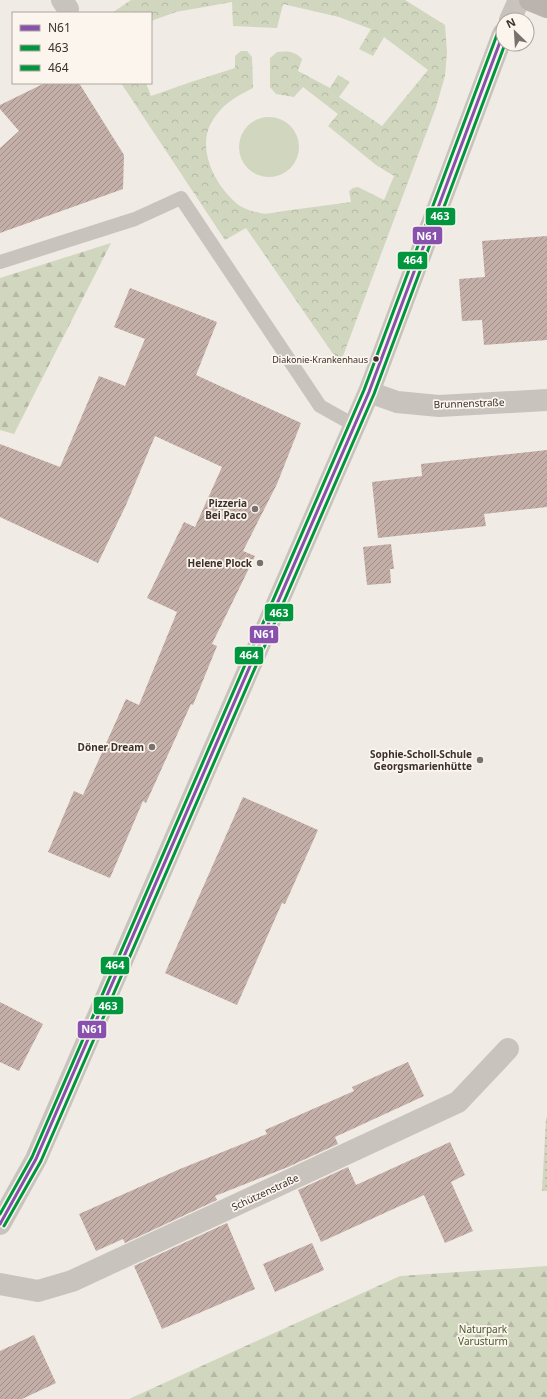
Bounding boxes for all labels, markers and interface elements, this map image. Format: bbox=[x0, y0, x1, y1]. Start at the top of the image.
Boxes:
legend bbox=[12, 12, 152, 84]
north arrow bbox=[495, 12, 535, 52]
text: N bbox=[503, 14, 518, 31]
text: N61 bbox=[48, 19, 71, 36]
text: 463 bbox=[48, 39, 69, 56]
text: 464 bbox=[48, 59, 69, 76]
line badge: 463 bbox=[425, 207, 456, 226]
text: 463 bbox=[431, 208, 449, 223]
line badge: N61 bbox=[412, 226, 443, 245]
text: N61 bbox=[416, 228, 438, 243]
line badge: 464 bbox=[397, 251, 428, 270]
text: 464 bbox=[404, 252, 423, 267]
place label: Diakonie-Krankenhaus bbox=[272, 353, 368, 366]
marker: Diakonie-Krankenhaus bbox=[371, 354, 381, 364]
street label: Brunnenstraße bbox=[433, 395, 505, 411]
place label: Pizzeria Bei Paco bbox=[205, 496, 247, 522]
marker: Pizzeria Bei Paco bbox=[250, 504, 260, 514]
place label: Helene Plock bbox=[188, 556, 253, 570]
marker: Helene Plock bbox=[255, 558, 265, 568]
line badge: 463 bbox=[264, 603, 294, 622]
text: 463 bbox=[270, 605, 288, 620]
line badge: N61 bbox=[249, 625, 279, 644]
text: N61 bbox=[253, 626, 275, 641]
line badge: 464 bbox=[234, 646, 264, 665]
text: 464 bbox=[240, 647, 259, 662]
place label: Döner Dream bbox=[78, 740, 144, 754]
marker: Döner Dream bbox=[147, 742, 157, 752]
place label: Sophie-Scholl-Schule Georgsmarienhütte bbox=[370, 747, 472, 773]
marker: Sophie-Scholl-Schule Georgsmarienhütte bbox=[475, 755, 485, 765]
line badge: 464 bbox=[100, 956, 130, 975]
text: 464 bbox=[106, 957, 125, 972]
line badge: 463 bbox=[93, 996, 124, 1015]
text: 463 bbox=[99, 998, 117, 1013]
line badge: N61 bbox=[77, 1020, 107, 1039]
text: N61 bbox=[81, 1021, 103, 1036]
street label: Schützenstraße bbox=[229, 1170, 301, 1214]
park label: Naturpark Varusturm bbox=[458, 1322, 508, 1348]

